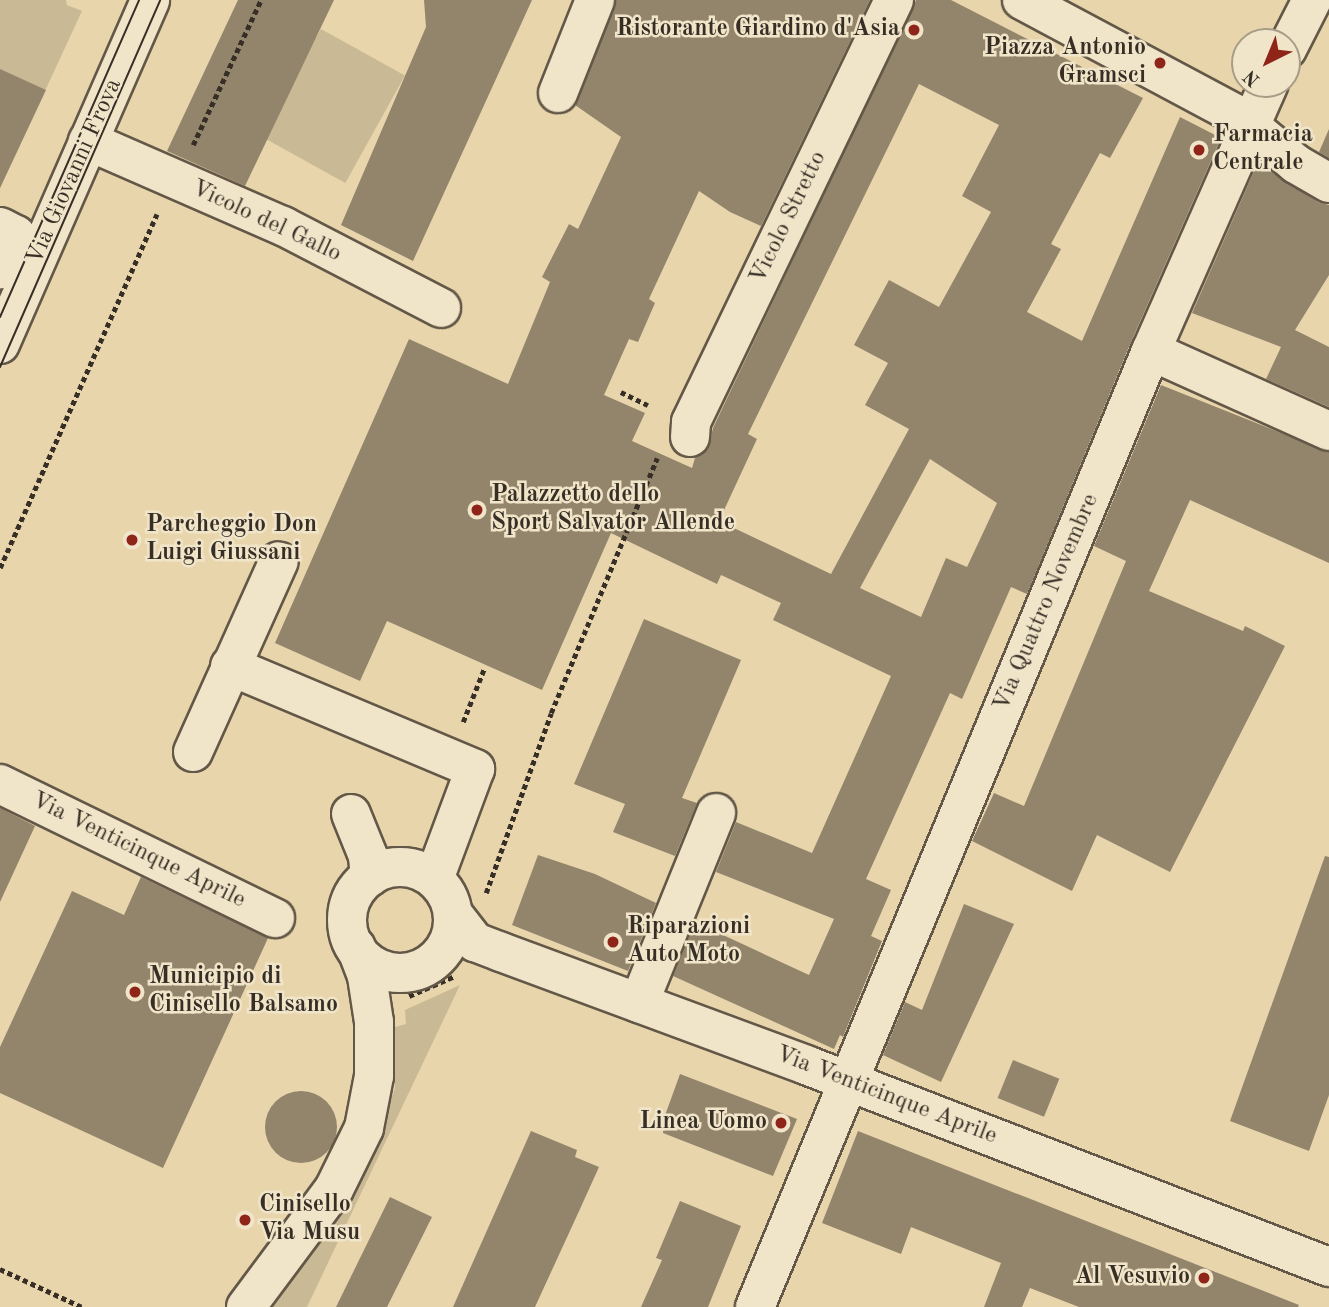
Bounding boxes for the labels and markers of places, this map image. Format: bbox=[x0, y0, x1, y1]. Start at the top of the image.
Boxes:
place label: Ristorante Giardino d'Asia bbox=[616, 16, 900, 44]
marker: Ristorante Giardino d'Asia bbox=[906, 22, 922, 38]
place label: Piazza Antonio Gramsci bbox=[984, 35, 1146, 91]
marker: Piazza Antonio Gramsci bbox=[1152, 55, 1168, 71]
place label: Farmacia Centrale bbox=[1213, 122, 1313, 178]
marker: Farmacia Centrale bbox=[1191, 142, 1207, 158]
place label: Palazzetto dello Sport Salvator Allende bbox=[491, 482, 735, 538]
marker: Palazzetto dello Sport Salvator Allende bbox=[469, 502, 485, 518]
place label: Parcheggio Don Luigi Giussani bbox=[146, 512, 317, 568]
marker: Parcheggio Don Luigi Giussani bbox=[124, 532, 140, 548]
place label: Riparazioni Auto Moto bbox=[627, 914, 750, 970]
marker: Riparazioni Auto Moto bbox=[605, 934, 621, 950]
place label: Municipio di Cinisello Balsamo bbox=[149, 964, 338, 1020]
marker: Municipio di Cinisello Balsamo bbox=[127, 984, 143, 1000]
place label: Linea Uomo bbox=[639, 1109, 767, 1137]
marker: Linea Uomo bbox=[773, 1115, 789, 1131]
place label: Cinisello Via Musu bbox=[259, 1192, 360, 1248]
marker: Cinisello Via Musu bbox=[237, 1212, 253, 1228]
place label: Al Vesuvio bbox=[1075, 1264, 1190, 1292]
marker: Al Vesuvio bbox=[1196, 1270, 1212, 1286]

